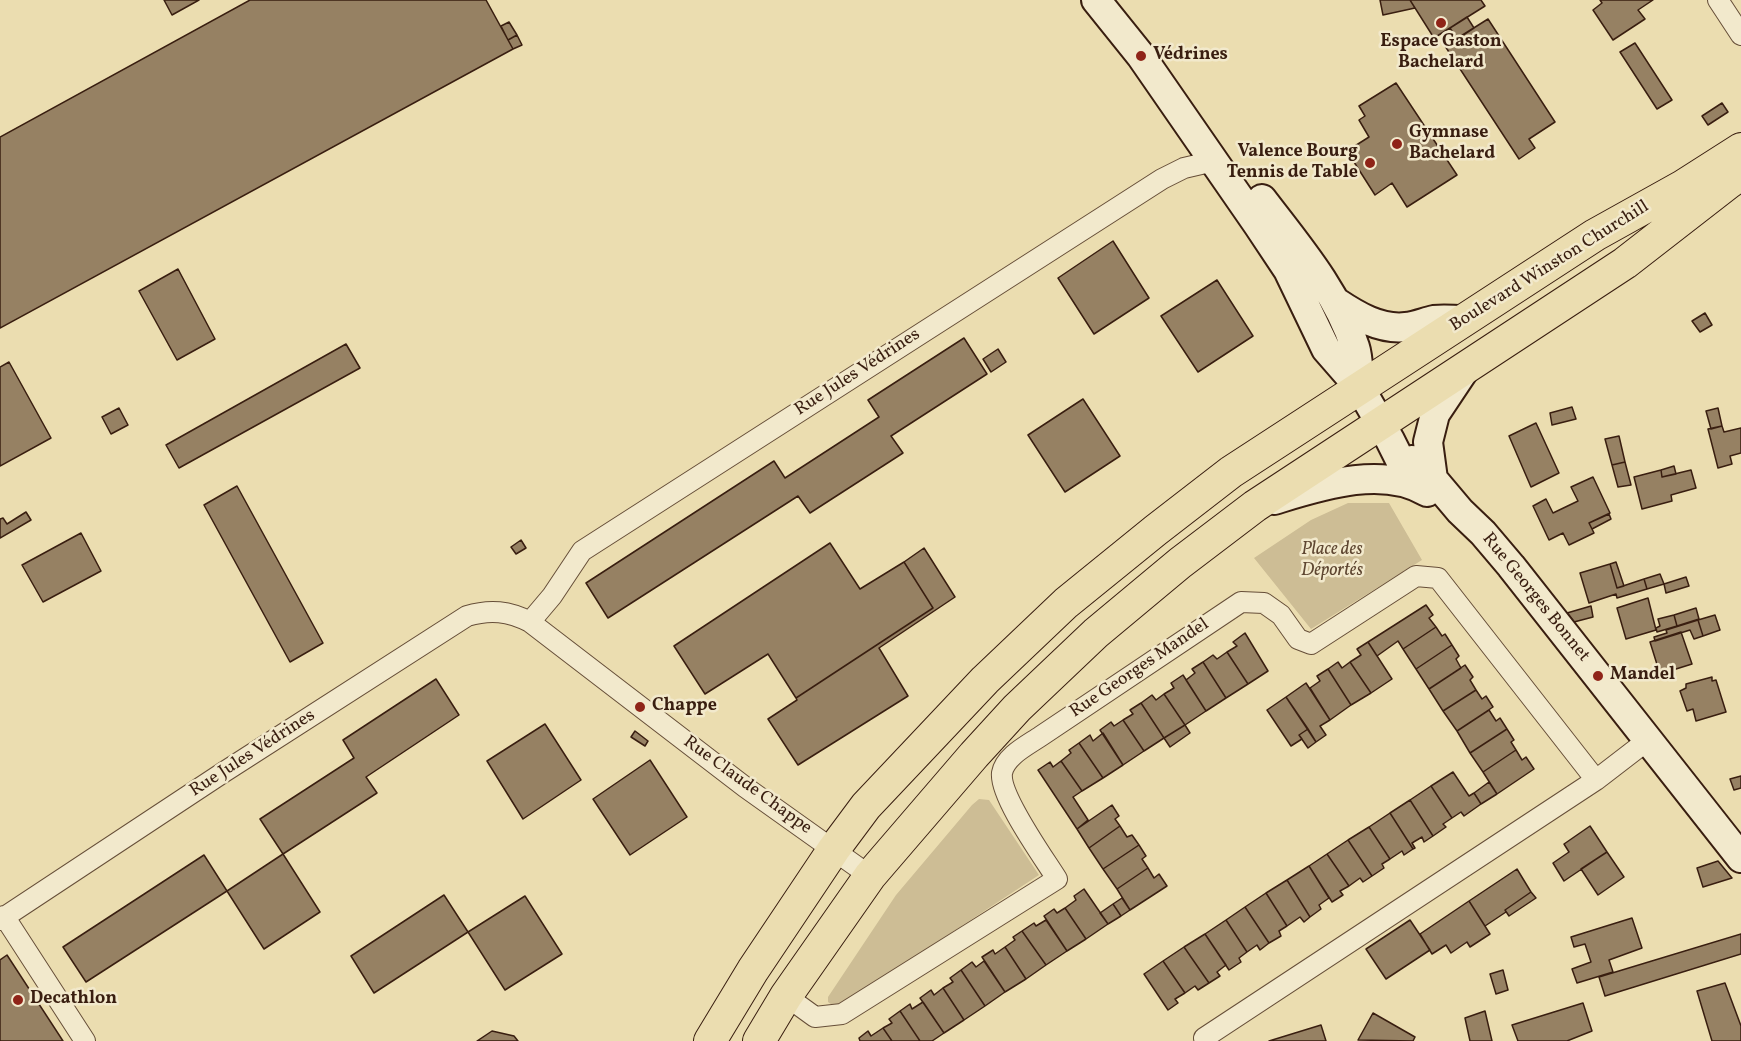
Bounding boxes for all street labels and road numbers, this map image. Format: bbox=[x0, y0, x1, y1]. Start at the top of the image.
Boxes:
street label: Boulevard Winston Churchill bbox=[1447, 197, 1653, 337]
street label: Rue Jules Védrines bbox=[791, 324, 925, 422]
street label: Rue Georges Bonnet bbox=[1476, 529, 1594, 667]
street label: Rue Georges Mandel bbox=[1066, 614, 1214, 724]
street label: Rue Jules Védrines bbox=[186, 705, 320, 803]
street label: Rue Claude Chappe bbox=[678, 732, 816, 840]

